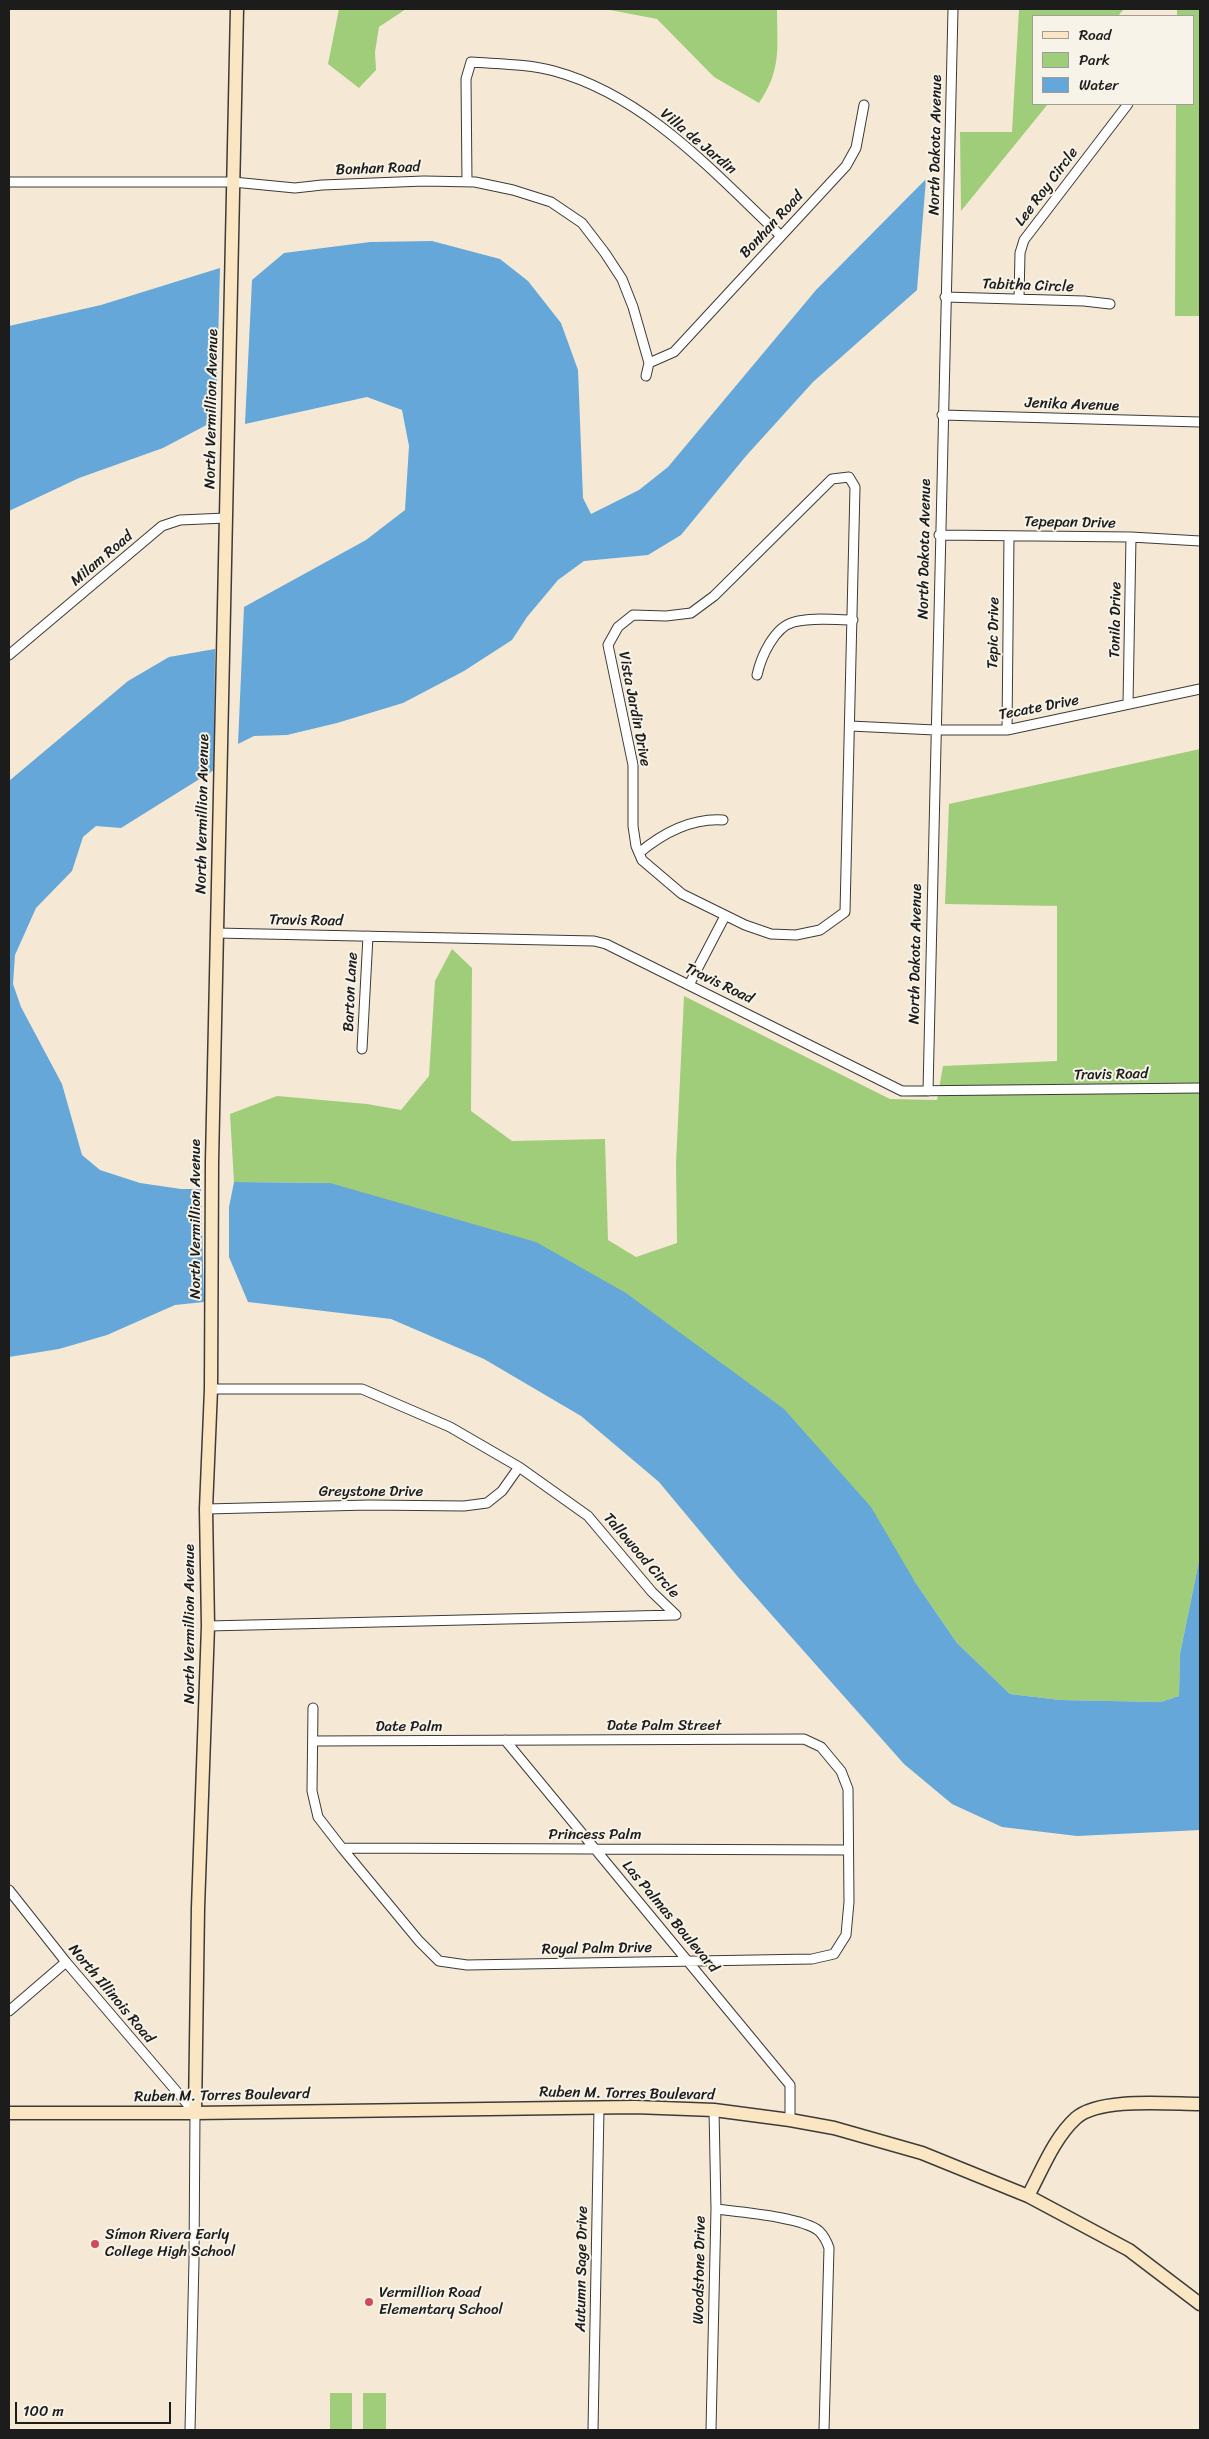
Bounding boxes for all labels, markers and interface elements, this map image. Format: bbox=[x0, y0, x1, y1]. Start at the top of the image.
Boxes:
legend bbox=[1032, 15, 1194, 105]
text: Road bbox=[1079, 22, 1111, 48]
text: Park bbox=[1079, 47, 1110, 73]
text: Water bbox=[1079, 72, 1119, 98]
street label: North Dakota Avenue bbox=[926, 75, 946, 215]
street label: Villa de Jardin bbox=[656, 105, 740, 179]
street label: Lee Roy Circle bbox=[1012, 144, 1082, 230]
street label: Bonhan Road bbox=[335, 159, 421, 179]
street label: Bonhan Road bbox=[737, 188, 807, 262]
street label: Tabitha Circle bbox=[982, 275, 1074, 297]
street label: North Vermillion Avenue bbox=[202, 329, 222, 489]
street label: Jenika Avenue bbox=[1025, 394, 1119, 416]
street label: North Dakota Avenue bbox=[915, 479, 935, 619]
street label: Tepepan Drive bbox=[1024, 513, 1116, 533]
street label: Milam Road bbox=[67, 528, 137, 590]
street label: Tonila Drive bbox=[1106, 582, 1126, 658]
street label: Tepic Drive bbox=[984, 597, 1004, 669]
street label: Vista Jardin Drive bbox=[614, 650, 654, 768]
street label: Tecate Drive bbox=[997, 691, 1081, 725]
street label: North Vermillion Avenue bbox=[193, 734, 213, 894]
street label: North Dakota Avenue bbox=[906, 884, 926, 1024]
street label: Travis Road bbox=[269, 911, 343, 931]
street label: Barton Lane bbox=[340, 952, 362, 1032]
street label: Travis Road bbox=[682, 960, 756, 1008]
street label: Travis Road bbox=[1074, 1065, 1148, 1085]
street label: North Vermillion Avenue bbox=[187, 1139, 205, 1299]
street label: Greystone Drive bbox=[319, 1483, 423, 1501]
street label: Tallowood Circle bbox=[599, 1510, 683, 1602]
street label: North Vermillion Avenue bbox=[181, 1544, 199, 1704]
street label: Date Palm Street bbox=[607, 1717, 721, 1735]
street label: Date Palm bbox=[375, 1718, 443, 1736]
street label: Princess Palm bbox=[549, 1826, 641, 1844]
street label: Las Palmas Boulevard bbox=[618, 1857, 722, 1977]
street label: Royal Palm Drive bbox=[542, 1939, 652, 1959]
street label: North Illinois Road bbox=[64, 1941, 158, 2047]
street label: Ruben M. Torres Boulevard bbox=[539, 2083, 715, 2105]
street label: Ruben M. Torres Boulevard bbox=[134, 2085, 310, 2107]
street label: Autumn Sage Drive bbox=[572, 2206, 592, 2332]
street label: Woodstone Drive bbox=[690, 2215, 710, 2325]
place label: Símon Rivera Early College High School bbox=[105, 2226, 235, 2261]
marker: Símon Rivera Early College High School bbox=[89, 2238, 101, 2250]
place label: Vermillion Road Elementary School bbox=[379, 2284, 503, 2319]
marker: Vermillion Road Elementary School bbox=[363, 2296, 375, 2308]
scale bar bbox=[18, 2392, 174, 2424]
text: 100 m bbox=[23, 2398, 64, 2424]

